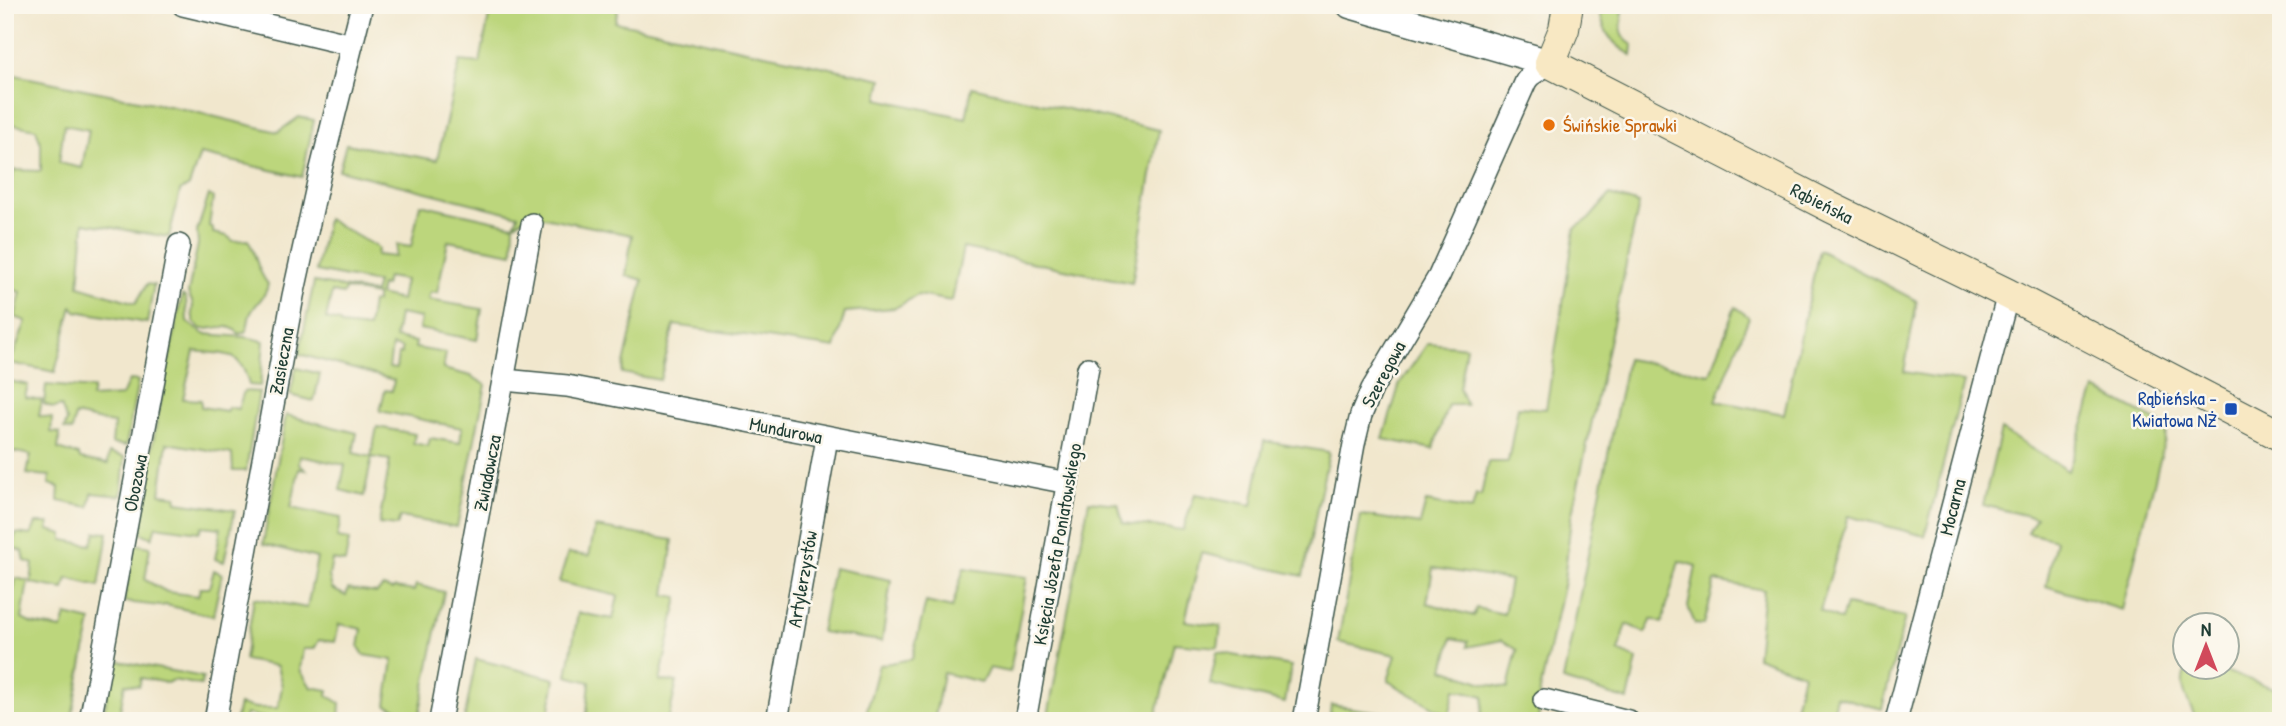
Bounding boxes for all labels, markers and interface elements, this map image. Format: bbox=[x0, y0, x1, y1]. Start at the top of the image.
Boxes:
place label: Świńskie Sprawki bbox=[1563, 112, 1677, 138]
marker: Świńskie Sprawki bbox=[1541, 117, 1557, 133]
street label: Rąbieńska bbox=[1786, 176, 1858, 230]
street label: Zasieczna bbox=[262, 325, 300, 397]
street label: Szeregowa bbox=[1355, 336, 1412, 412]
place label: Rąbieńska - Kwiatowa NŻ bbox=[2132, 385, 2217, 433]
marker: Rąbieńska - Kwiatowa NŻ bbox=[2223, 401, 2239, 417]
street label: Mundurowa bbox=[747, 410, 825, 450]
street label: Zwiadowcza bbox=[467, 432, 507, 513]
street label: Księcia Józefa Poniatowskiego bbox=[1026, 441, 1088, 647]
street label: Obozowa bbox=[117, 451, 153, 514]
street label: Mocarna bbox=[1932, 476, 1972, 538]
street label: Artylerzystów bbox=[781, 529, 823, 629]
north arrow bbox=[2170, 610, 2240, 680]
text: N bbox=[2201, 616, 2211, 642]

